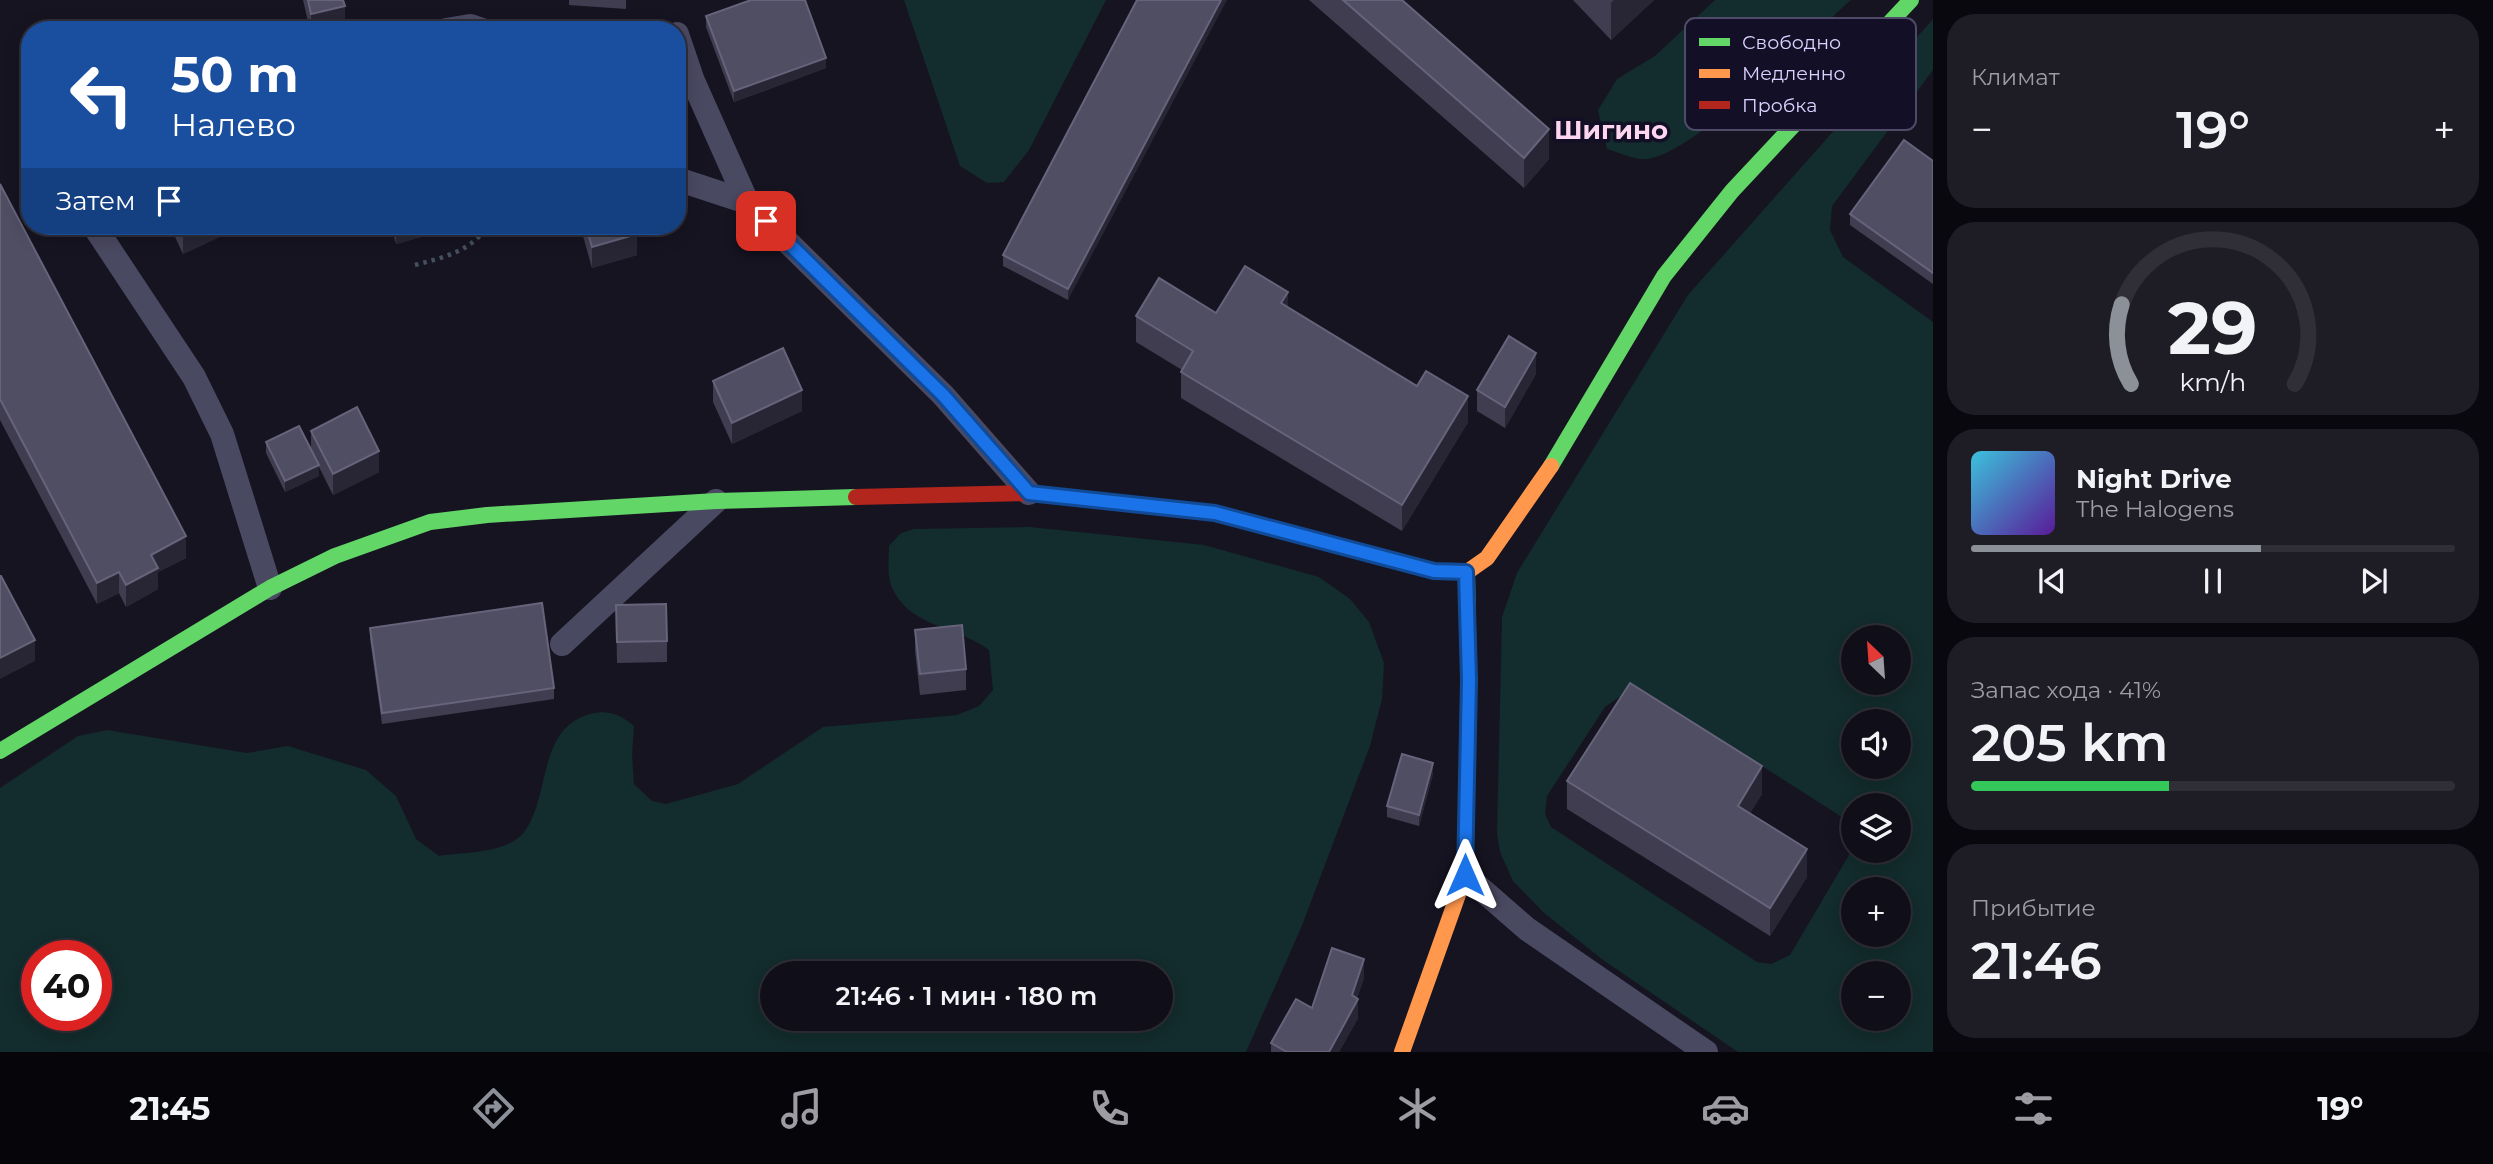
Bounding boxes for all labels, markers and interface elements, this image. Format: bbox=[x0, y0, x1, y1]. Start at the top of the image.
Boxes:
legend bbox=[1685, 18, 1916, 130]
text: Свободно bbox=[1742, 31, 1841, 54]
text: 50 m bbox=[171, 45, 299, 104]
icon: left bbox=[56, 49, 147, 140]
text: Медленно bbox=[1742, 62, 1846, 85]
text: Климат bbox=[1971, 63, 2060, 91]
text: Пробка bbox=[1742, 94, 1817, 117]
text: 19° bbox=[2176, 98, 2250, 161]
text: Налево bbox=[171, 105, 296, 144]
text: − bbox=[1971, 106, 1993, 153]
text: + bbox=[2433, 106, 2455, 153]
district label: Шигино bbox=[1554, 114, 1668, 146]
icon: arrive bbox=[150, 182, 188, 220]
text: Затем bbox=[56, 185, 136, 217]
pin bbox=[736, 191, 796, 251]
icon: arrive bbox=[747, 202, 785, 240]
text: 29 bbox=[2168, 285, 2258, 373]
text: km/h bbox=[2180, 367, 2246, 397]
text: Night Drive bbox=[2076, 463, 2232, 495]
text: The Halogens bbox=[2076, 495, 2234, 523]
icon: previous bbox=[2033, 562, 2071, 600]
icon: pause bbox=[2194, 562, 2232, 600]
icon: next bbox=[2355, 562, 2393, 600]
north arrow bbox=[1841, 625, 1911, 695]
map controls bbox=[1841, 625, 1911, 1031]
text: Запас хода · 41% bbox=[1971, 676, 2161, 704]
button: sound bbox=[1841, 709, 1911, 779]
text: 205 km bbox=[1971, 711, 2169, 774]
button: layers bbox=[1841, 793, 1911, 863]
position arrow bbox=[1428, 838, 1502, 912]
button: + bbox=[1841, 877, 1911, 947]
text: Прибытие bbox=[1971, 894, 2096, 922]
text: 21:46 bbox=[1971, 929, 2102, 992]
speed limit sign: 40 bbox=[21, 940, 112, 1031]
button: − bbox=[1841, 961, 1911, 1031]
text: 21:46 · 1 мин · 180 m bbox=[836, 980, 1097, 1012]
icon: directions bbox=[469, 1084, 518, 1133]
icon: music bbox=[777, 1084, 826, 1133]
icon: phone bbox=[1085, 1084, 1134, 1133]
icon: climate bbox=[1393, 1084, 1442, 1133]
icon: car bbox=[1701, 1084, 1750, 1133]
icon: filters bbox=[2009, 1084, 2058, 1133]
text: 21:45 bbox=[129, 1089, 210, 1128]
text: 19° bbox=[2317, 1089, 2363, 1128]

